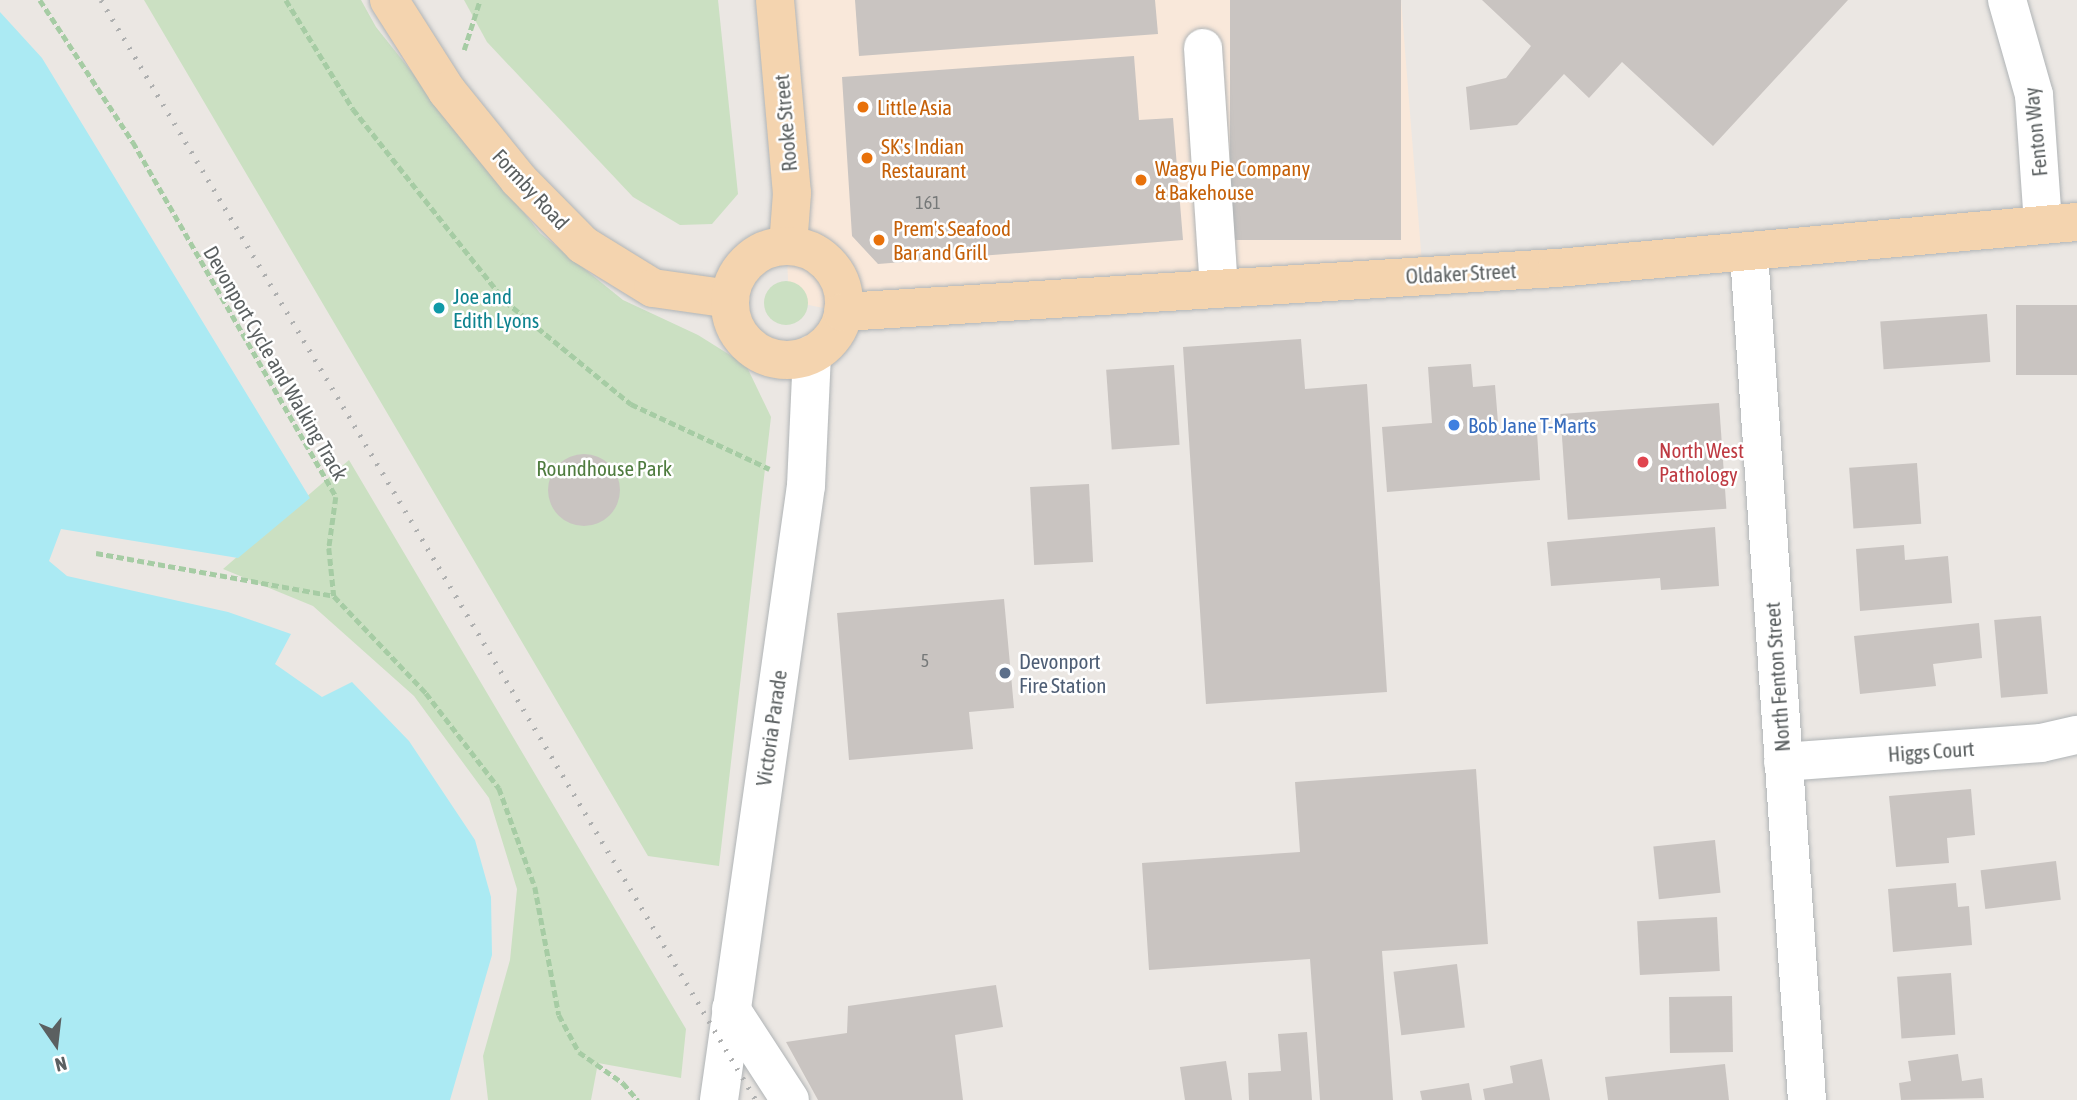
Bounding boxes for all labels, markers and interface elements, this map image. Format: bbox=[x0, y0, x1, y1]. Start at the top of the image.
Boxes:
street label: Rooke Street bbox=[768, 73, 802, 173]
street label: Fenton Way bbox=[2018, 86, 2052, 178]
place label: Little Asia bbox=[877, 94, 952, 120]
marker: Little Asia bbox=[855, 99, 871, 115]
place label: SK's Indian Restaurant bbox=[881, 133, 966, 183]
street label: Formby Road bbox=[487, 144, 575, 234]
marker: SK's Indian Restaurant bbox=[859, 150, 875, 166]
place label: Wagyu Pie Company & Bakehouse bbox=[1155, 155, 1310, 205]
marker: Wagyu Pie Company & Bakehouse bbox=[1133, 172, 1149, 188]
house number: 161 bbox=[915, 192, 941, 214]
place label: Prem's Seafood Bar and Grill bbox=[893, 215, 1011, 265]
marker: Prem's Seafood Bar and Grill bbox=[871, 232, 887, 248]
street label: Devonport Cycle and Walking Track bbox=[198, 241, 354, 485]
street label: Oldaker Street bbox=[1405, 258, 1517, 288]
place label: Joe and Edith Lyons bbox=[453, 283, 539, 333]
marker: Joe and Edith Lyons bbox=[431, 300, 447, 316]
place label: Bob Jane T-Marts bbox=[1468, 412, 1596, 438]
marker: Bob Jane T-Marts bbox=[1446, 417, 1462, 433]
place label: North West Pathology bbox=[1659, 437, 1744, 487]
marker: North West Pathology bbox=[1633, 452, 1653, 472]
park label: Roundhouse Park bbox=[536, 455, 672, 481]
street label: North Fenton Street bbox=[1759, 601, 1795, 753]
place label: Devonport Fire Station bbox=[1019, 648, 1106, 698]
house number: 5 bbox=[921, 650, 929, 672]
marker: Devonport Fire Station bbox=[997, 665, 1013, 681]
street label: Victoria Parade bbox=[750, 668, 792, 788]
street label: Higgs Court bbox=[1887, 735, 1975, 767]
north arrow bbox=[21, 1009, 91, 1079]
text: N bbox=[53, 1052, 69, 1076]

